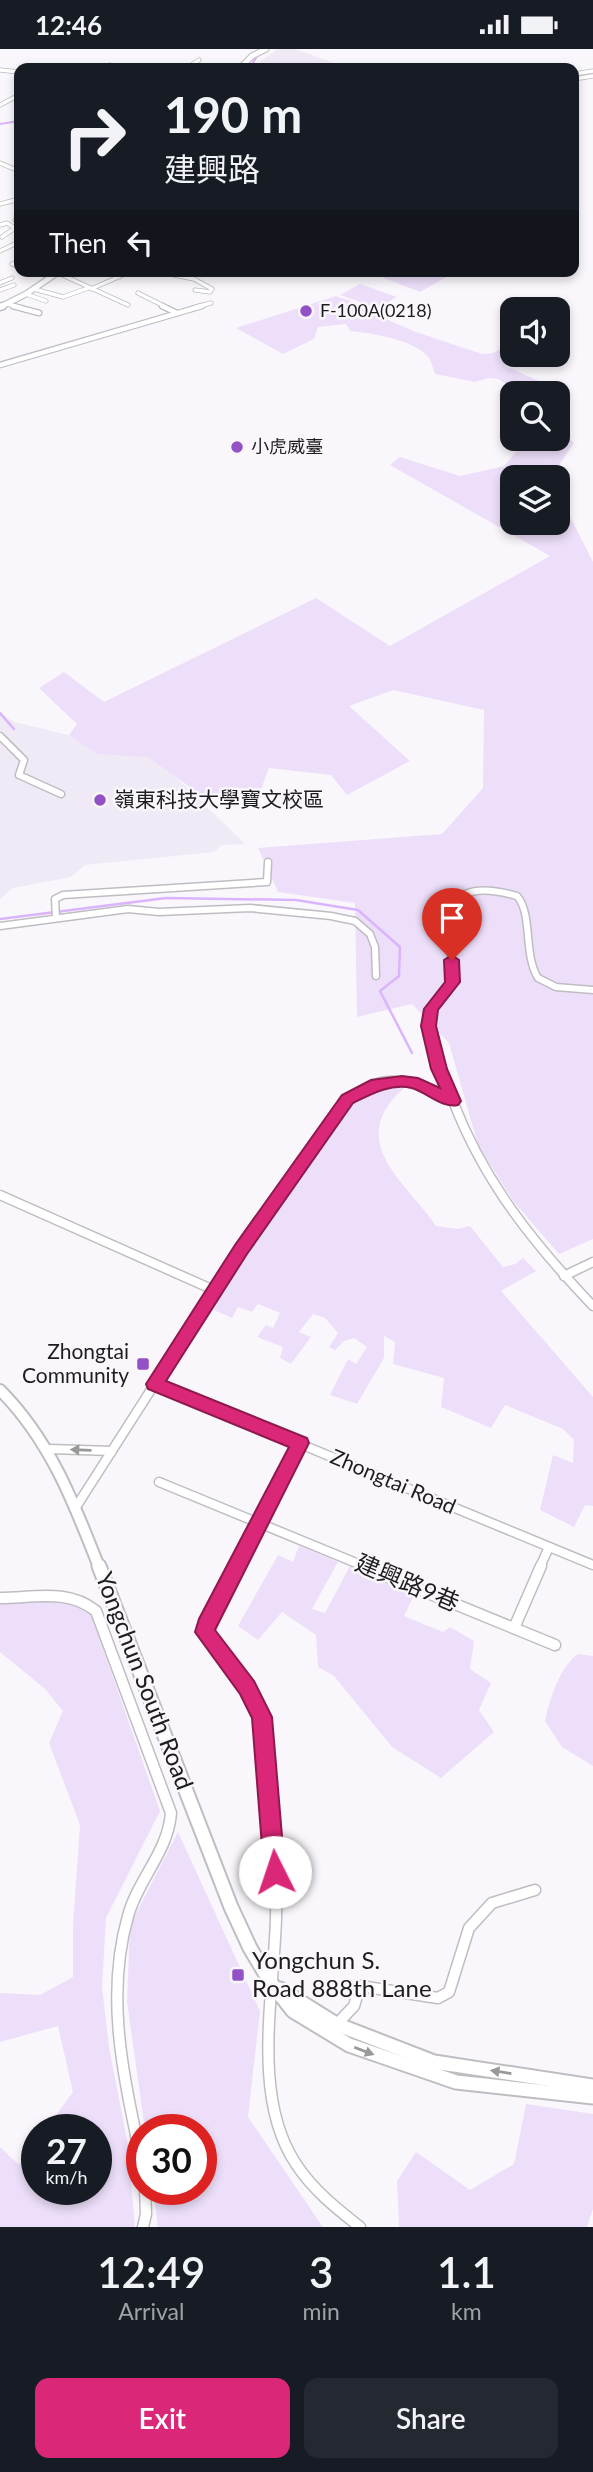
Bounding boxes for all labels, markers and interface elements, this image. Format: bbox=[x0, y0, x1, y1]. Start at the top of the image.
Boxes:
text: 12:46 bbox=[35, 9, 102, 41]
text: 190 m bbox=[164, 85, 302, 143]
icon: right bbox=[49, 91, 140, 182]
text: 建興路 bbox=[164, 149, 260, 188]
icon: left bbox=[121, 224, 159, 262]
text: Then bbox=[49, 227, 107, 259]
map controls bbox=[500, 297, 570, 535]
button: sound bbox=[500, 297, 570, 367]
place label: F-100A(0218) bbox=[320, 299, 431, 321]
marker: F-100A(0218) bbox=[298, 303, 314, 319]
button: search bbox=[500, 381, 570, 451]
place label: 小虎威臺 bbox=[251, 435, 323, 457]
marker: 小虎威臺 bbox=[229, 439, 245, 455]
button: layers bbox=[500, 465, 570, 535]
place label: 嶺東科技大學寶文校區 bbox=[114, 786, 324, 811]
marker: 嶺東科技大學寶文校區 bbox=[92, 792, 108, 808]
pin bbox=[422, 888, 482, 960]
icon: arrive bbox=[433, 899, 471, 937]
place label: Zhongtai Community bbox=[22, 1338, 129, 1387]
marker: Zhongtai Community bbox=[135, 1356, 151, 1372]
street label: Zhongtai Road bbox=[327, 1443, 460, 1518]
one-way arrow bbox=[69, 1445, 91, 1456]
street label: 建興路9巷 bbox=[351, 1547, 464, 1616]
street label: Yongchun South Road bbox=[91, 1568, 200, 1793]
position arrow bbox=[238, 1835, 312, 1909]
place label: Yongchun S. Road 888th Lane bbox=[252, 1945, 432, 2002]
marker: Yongchun S. Road 888th Lane bbox=[230, 1967, 246, 1983]
one-way arrow bbox=[353, 2046, 374, 2057]
one-way arrow bbox=[490, 2066, 512, 2077]
speed limit sign: 30 bbox=[126, 2114, 217, 2205]
text: 27 bbox=[46, 2129, 87, 2171]
text: km/h bbox=[45, 2166, 88, 2188]
text: 12:49 bbox=[97, 2247, 205, 2297]
text: 3 bbox=[309, 2247, 333, 2297]
text: 1.1 bbox=[437, 2247, 496, 2297]
text: Arrival bbox=[118, 2297, 184, 2325]
text: min bbox=[303, 2297, 340, 2325]
text: km bbox=[451, 2297, 482, 2325]
button: Exit bbox=[35, 2378, 290, 2458]
button: Share bbox=[304, 2378, 558, 2458]

